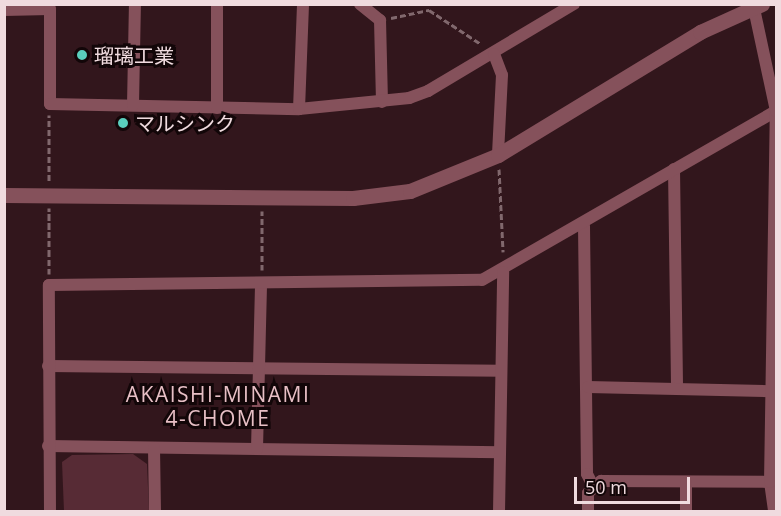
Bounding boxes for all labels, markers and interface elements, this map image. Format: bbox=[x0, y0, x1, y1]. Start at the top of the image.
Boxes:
place label: 瑠璃工業 bbox=[94, 43, 174, 67]
marker: 瑠璃工業 bbox=[75, 48, 89, 62]
place label: マルシンク bbox=[135, 111, 235, 135]
marker: マルシンク bbox=[116, 116, 130, 130]
district label: AKAISHI-MINAMI 4-CHOME bbox=[126, 381, 310, 431]
scale bar bbox=[577, 465, 692, 503]
text: 50 m bbox=[585, 475, 627, 499]

